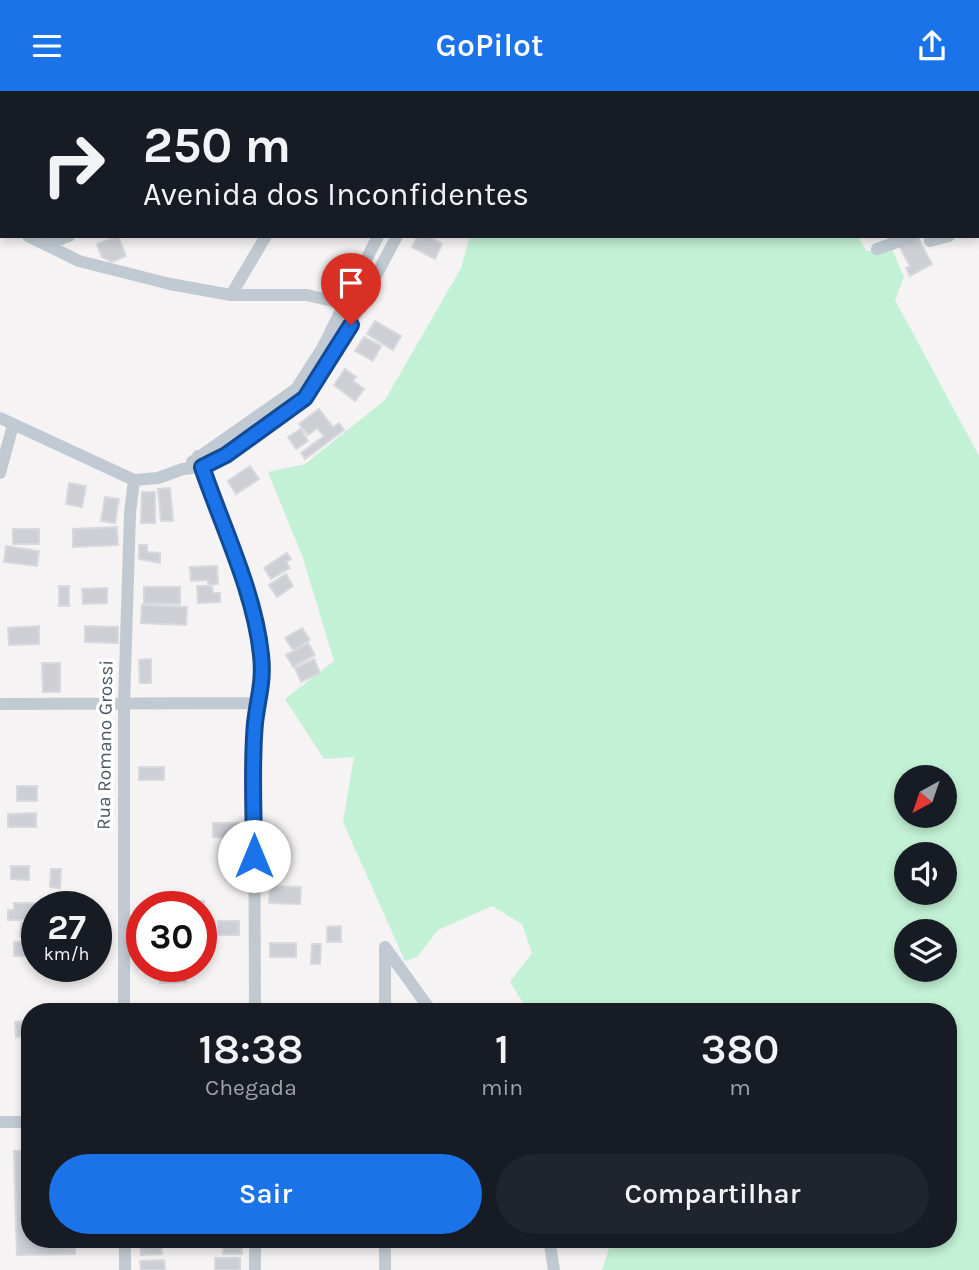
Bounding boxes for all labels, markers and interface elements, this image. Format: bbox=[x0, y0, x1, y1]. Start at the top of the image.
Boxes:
icon: menu bbox=[28, 27, 66, 65]
text: GoPilot bbox=[436, 27, 543, 64]
icon: share bbox=[913, 27, 951, 65]
text: 250 m bbox=[143, 117, 291, 174]
icon: right bbox=[28, 119, 119, 210]
text: Avenida dos Inconfidentes bbox=[143, 176, 529, 213]
pin bbox=[321, 253, 381, 325]
icon: arrive bbox=[332, 264, 370, 302]
street label: Rua Romano Grossi bbox=[93, 660, 117, 830]
north arrow bbox=[894, 765, 957, 828]
map controls bbox=[894, 765, 957, 982]
position arrow bbox=[217, 819, 291, 893]
button: sound bbox=[894, 842, 957, 905]
speed limit sign: 30 bbox=[126, 891, 217, 982]
text: 27 bbox=[47, 907, 86, 948]
button: layers bbox=[894, 919, 957, 982]
text: km/h bbox=[44, 943, 89, 965]
text: 18:38 bbox=[199, 1024, 303, 1074]
text: 1 bbox=[495, 1024, 509, 1074]
text: 380 bbox=[701, 1024, 779, 1074]
text: Chegada bbox=[205, 1074, 297, 1101]
text: min bbox=[481, 1074, 523, 1101]
text: m bbox=[729, 1074, 751, 1101]
button: Sair bbox=[49, 1154, 482, 1234]
button: Compartilhar bbox=[496, 1154, 929, 1234]

